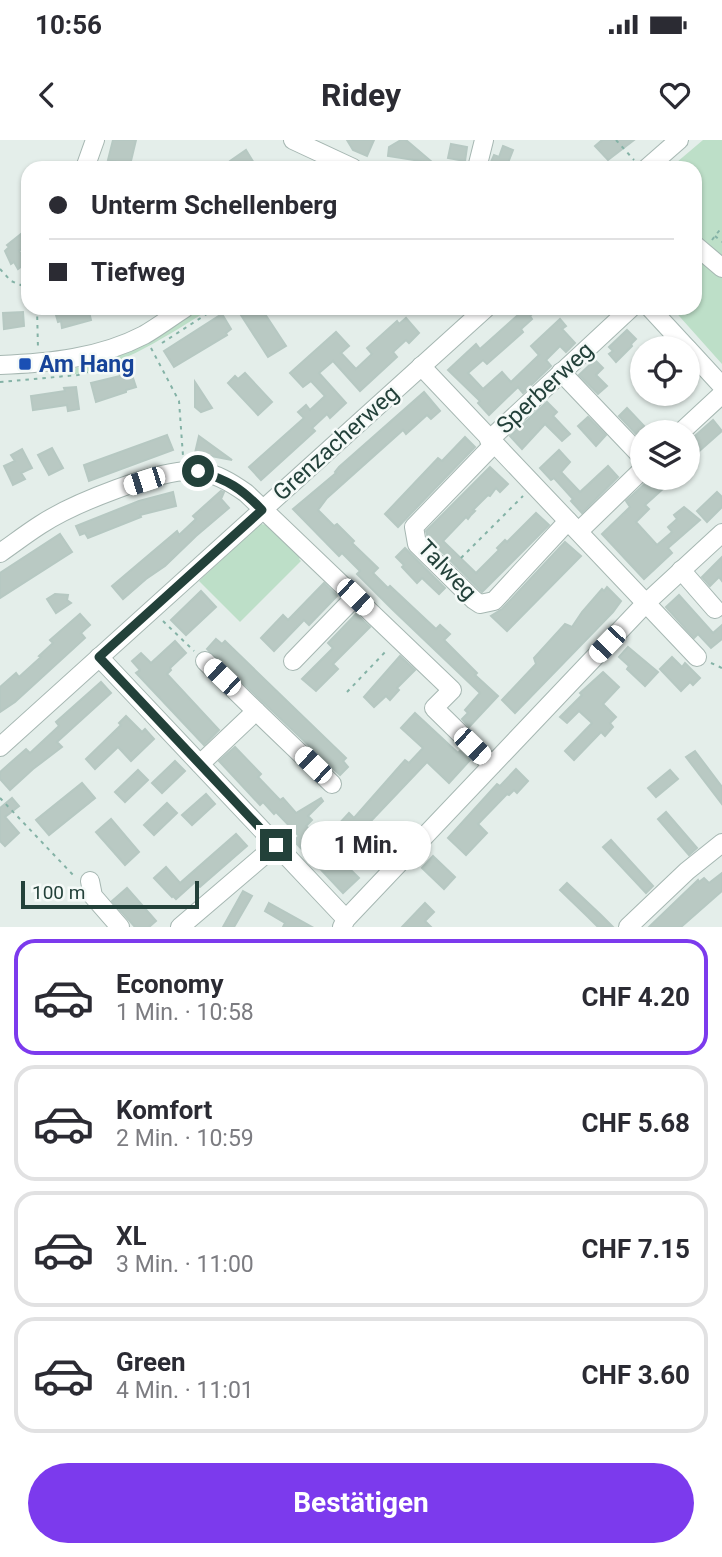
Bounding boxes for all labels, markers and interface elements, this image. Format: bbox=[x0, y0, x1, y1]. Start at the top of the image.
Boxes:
text: 10:56 bbox=[35, 10, 102, 40]
icon: back bbox=[28, 76, 66, 114]
text: Ridey bbox=[321, 76, 401, 114]
icon: heart bbox=[656, 76, 694, 114]
text: Unterm Schellenberg bbox=[91, 190, 337, 220]
text: Tiefweg bbox=[91, 257, 185, 287]
map controls bbox=[630, 336, 700, 490]
button: locate bbox=[630, 336, 700, 406]
street label: Sperberweg bbox=[491, 337, 599, 439]
place label: Am Hang bbox=[39, 351, 134, 378]
marker: Am Hang bbox=[17, 356, 33, 372]
street label: Grenzacherweg bbox=[268, 380, 404, 506]
button: layers bbox=[630, 420, 700, 490]
route start bbox=[182, 455, 214, 487]
car bbox=[121, 465, 168, 497]
street label: Talweg bbox=[412, 534, 482, 606]
car bbox=[333, 575, 378, 619]
car bbox=[585, 622, 630, 666]
car bbox=[200, 655, 245, 699]
car bbox=[450, 724, 495, 768]
car bbox=[291, 743, 336, 787]
callout: 1 Min. bbox=[300, 820, 430, 870]
route end bbox=[260, 829, 292, 861]
text: 1 Min. bbox=[334, 832, 398, 859]
scale bar bbox=[21, 878, 200, 910]
text: 100 m bbox=[32, 881, 85, 904]
icon: car bbox=[32, 966, 95, 1029]
text: Economy bbox=[116, 969, 223, 999]
text: CHF 4.20 bbox=[582, 982, 690, 1012]
text: 1 Min. · 10:58 bbox=[116, 999, 254, 1026]
icon: car bbox=[32, 1092, 95, 1155]
text: Komfort bbox=[116, 1095, 212, 1125]
text: CHF 5.68 bbox=[582, 1108, 690, 1138]
text: 2 Min. · 10:59 bbox=[116, 1125, 254, 1152]
icon: car bbox=[32, 1218, 95, 1281]
text: XL bbox=[116, 1221, 147, 1251]
text: CHF 7.15 bbox=[582, 1234, 690, 1264]
text: 3 Min. · 11:00 bbox=[116, 1251, 254, 1278]
icon: car bbox=[32, 1344, 95, 1407]
text: Green bbox=[116, 1347, 186, 1377]
text: CHF 3.60 bbox=[582, 1360, 690, 1390]
text: 4 Min. · 11:01 bbox=[116, 1377, 254, 1404]
button: Bestätigen bbox=[28, 1463, 694, 1543]

